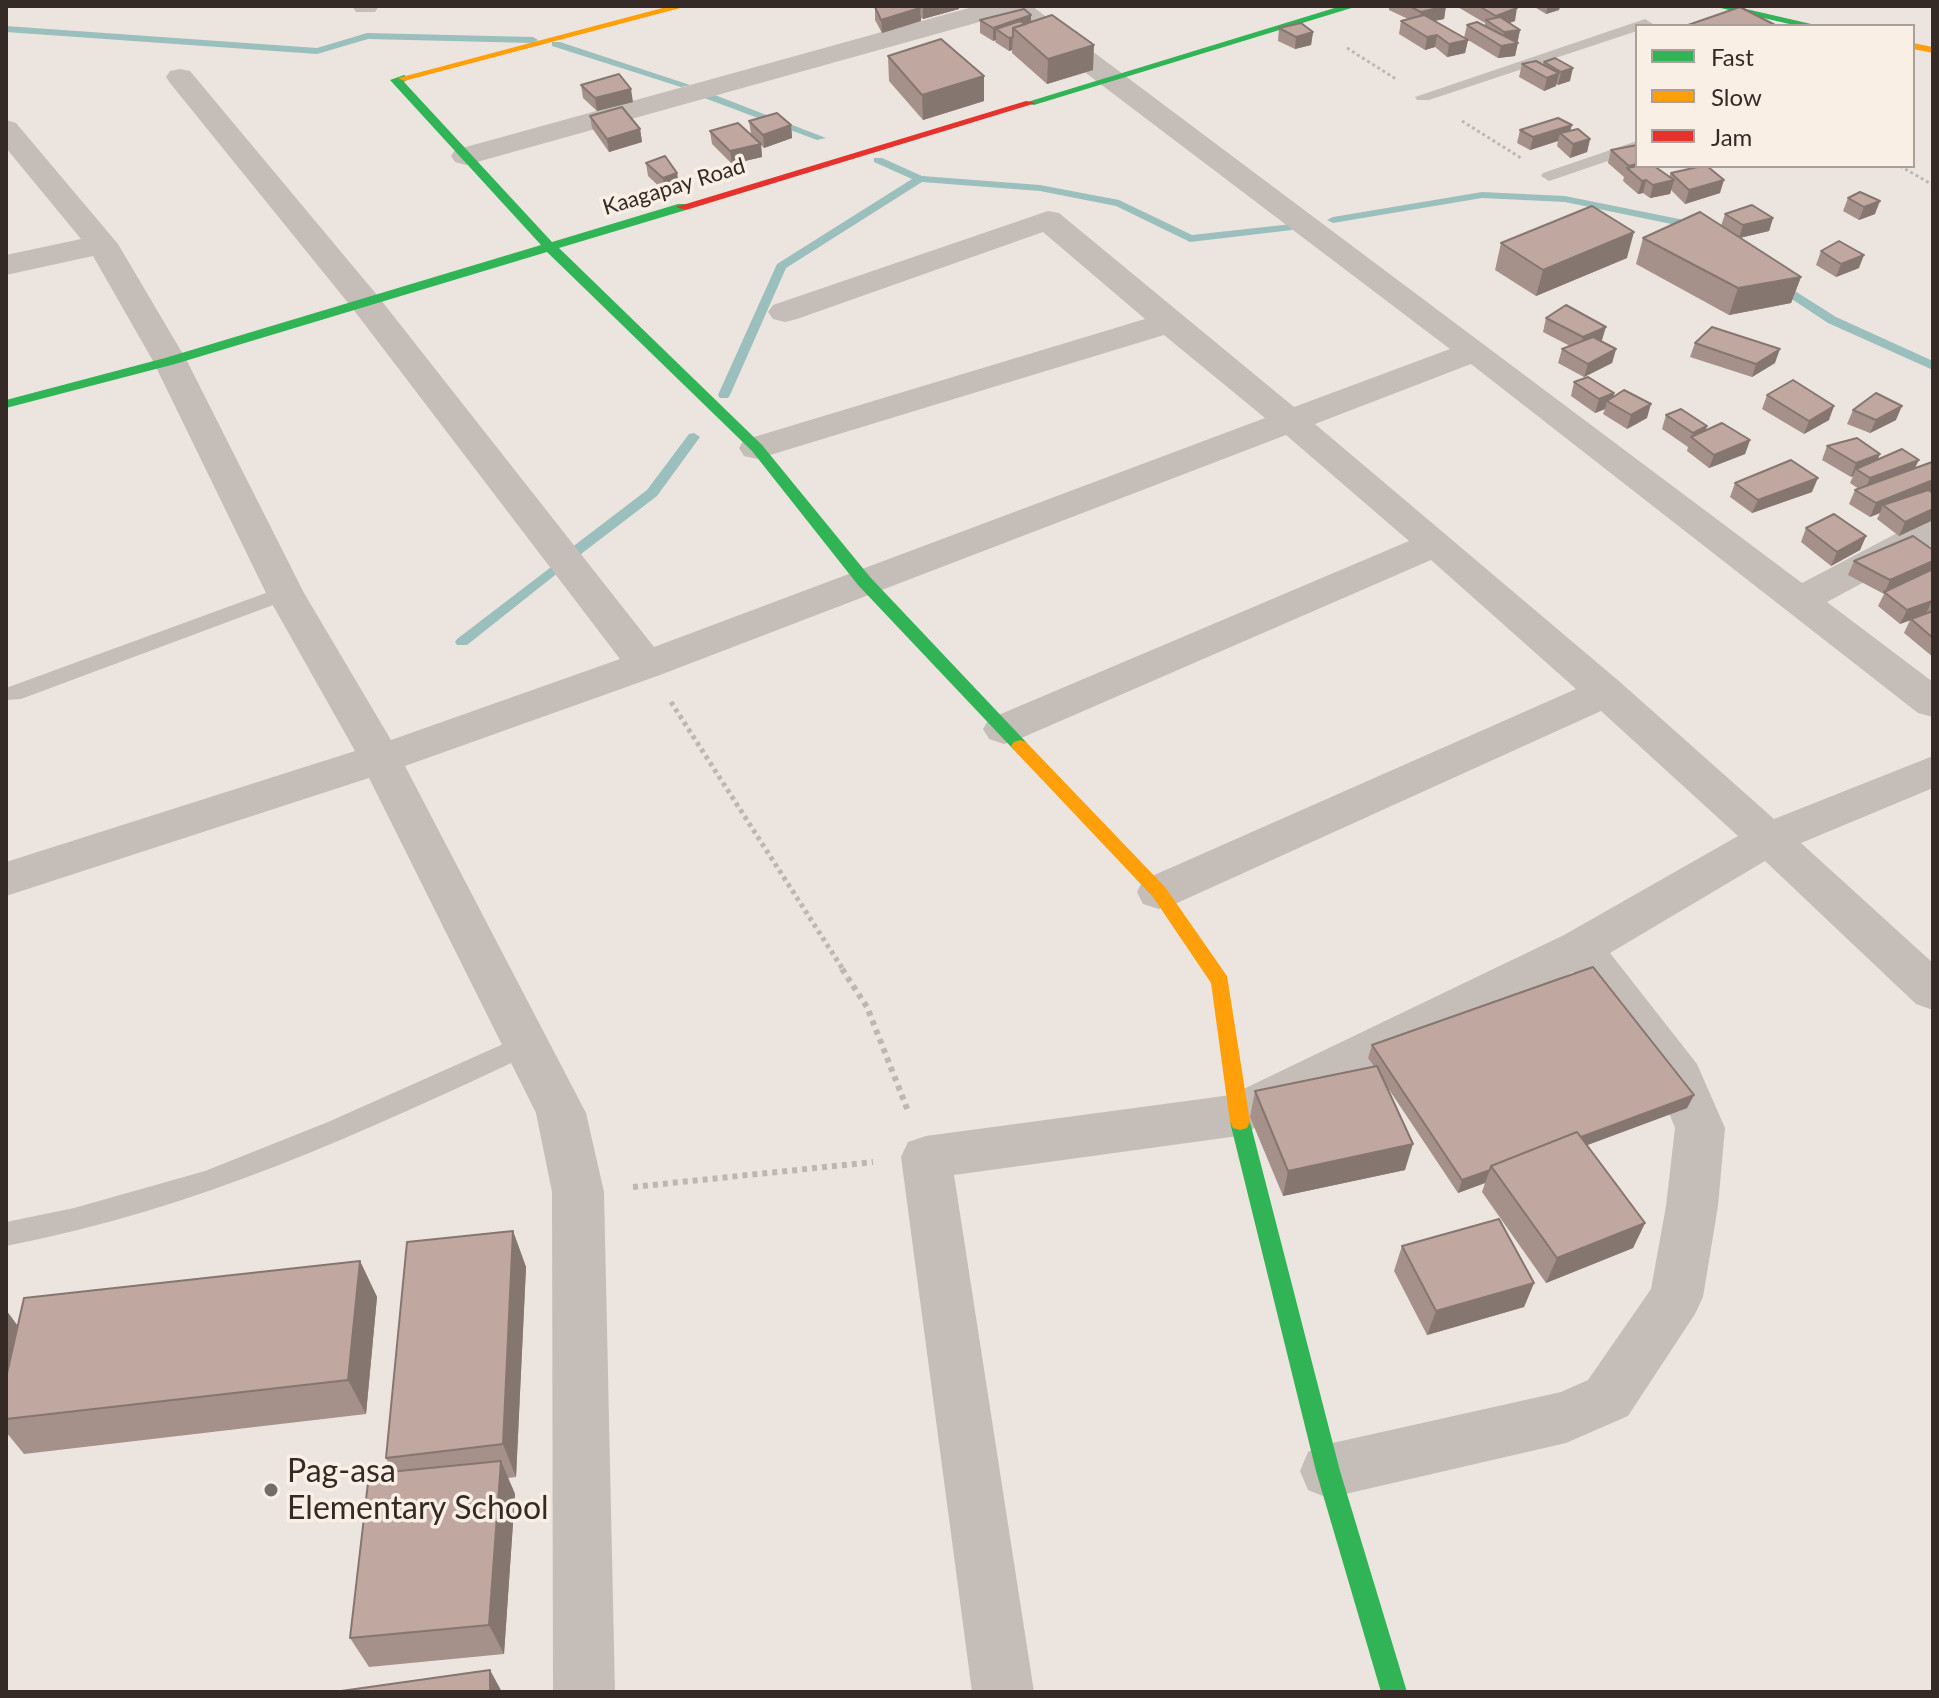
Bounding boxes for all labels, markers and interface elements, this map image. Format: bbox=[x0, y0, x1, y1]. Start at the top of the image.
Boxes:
legend bbox=[1635, 24, 1915, 168]
text: Fast bbox=[1711, 42, 1754, 71]
text: Slow bbox=[1711, 82, 1762, 111]
text: Jam bbox=[1711, 122, 1752, 151]
street label: Kaagapay Road bbox=[600, 153, 748, 221]
place label: Pag-asa Elementary School bbox=[287, 1453, 549, 1528]
marker: Pag-asa Elementary School bbox=[262, 1481, 280, 1499]

